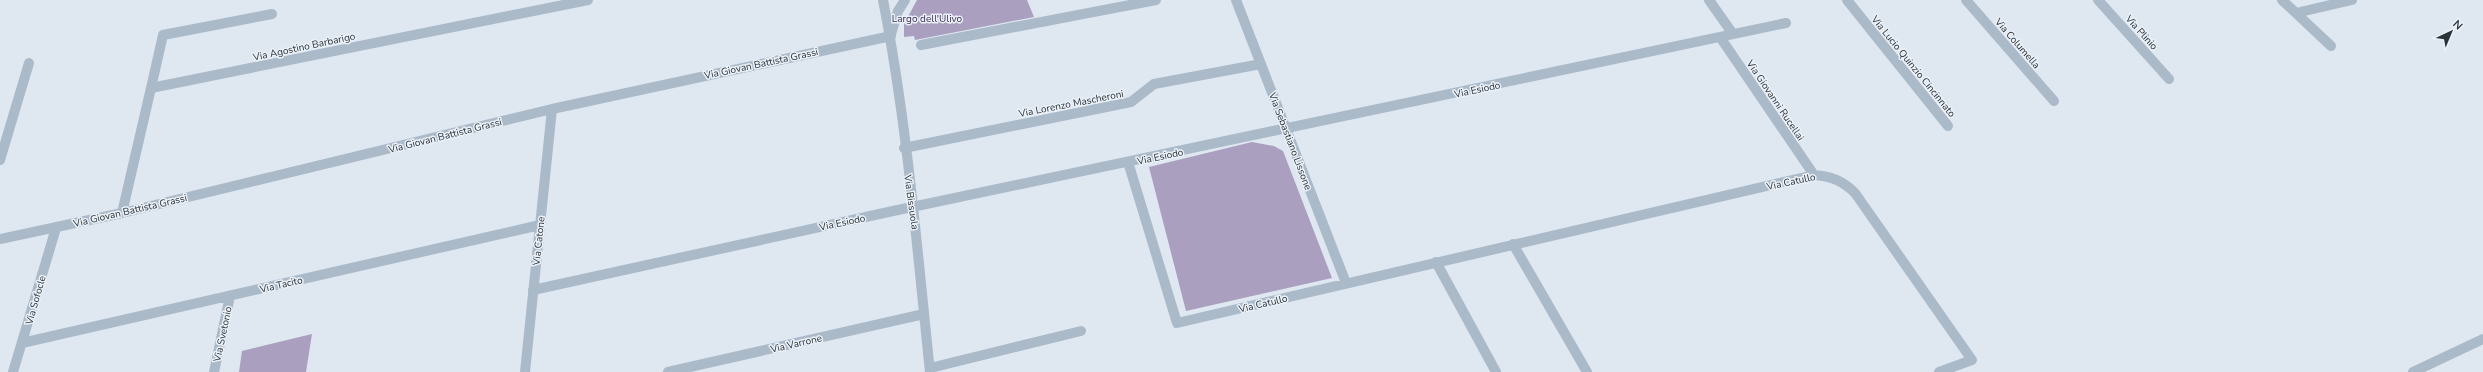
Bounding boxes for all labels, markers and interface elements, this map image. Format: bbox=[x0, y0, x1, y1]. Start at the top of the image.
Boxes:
park label: Largo dell'Ulivo bbox=[892, 12, 963, 26]
street label: Via Lucio Quinzio Cincinnato bbox=[1867, 12, 1959, 121]
street label: Via Plinio bbox=[2121, 12, 2161, 53]
north arrow bbox=[2431, 12, 2471, 52]
street label: Via Columella bbox=[1991, 15, 2043, 72]
text: N bbox=[2449, 17, 2466, 33]
street label: Via Agostino Barbarigo bbox=[251, 29, 357, 65]
street label: Via Giovan Battista Grassi bbox=[702, 45, 819, 83]
street label: Via Giovanni Rucellai bbox=[1742, 57, 1807, 144]
street label: Via Esiodo bbox=[1452, 78, 1502, 102]
street label: Via Lorenzo Mascheroni bbox=[1017, 87, 1125, 121]
street label: Via Sebastiano Lissone bbox=[1265, 90, 1315, 192]
street label: Via Giovan Battista Grassi bbox=[386, 115, 503, 157]
street label: Via Esiodo bbox=[1135, 145, 1185, 169]
street label: Via Catullo bbox=[1765, 170, 1817, 194]
street label: Via Bissuola bbox=[900, 173, 922, 230]
street label: Via Giovan Battista Grassi bbox=[71, 191, 188, 231]
street label: Via Esiodo bbox=[817, 211, 867, 235]
street label: Via Catone bbox=[529, 216, 549, 267]
street label: Via Tacito bbox=[257, 273, 304, 297]
street label: Via Sofocle bbox=[22, 274, 50, 327]
street label: Via Catullo bbox=[1237, 291, 1289, 317]
street label: Via Svetonio bbox=[210, 305, 236, 364]
street label: Via Varrone bbox=[768, 331, 823, 357]

